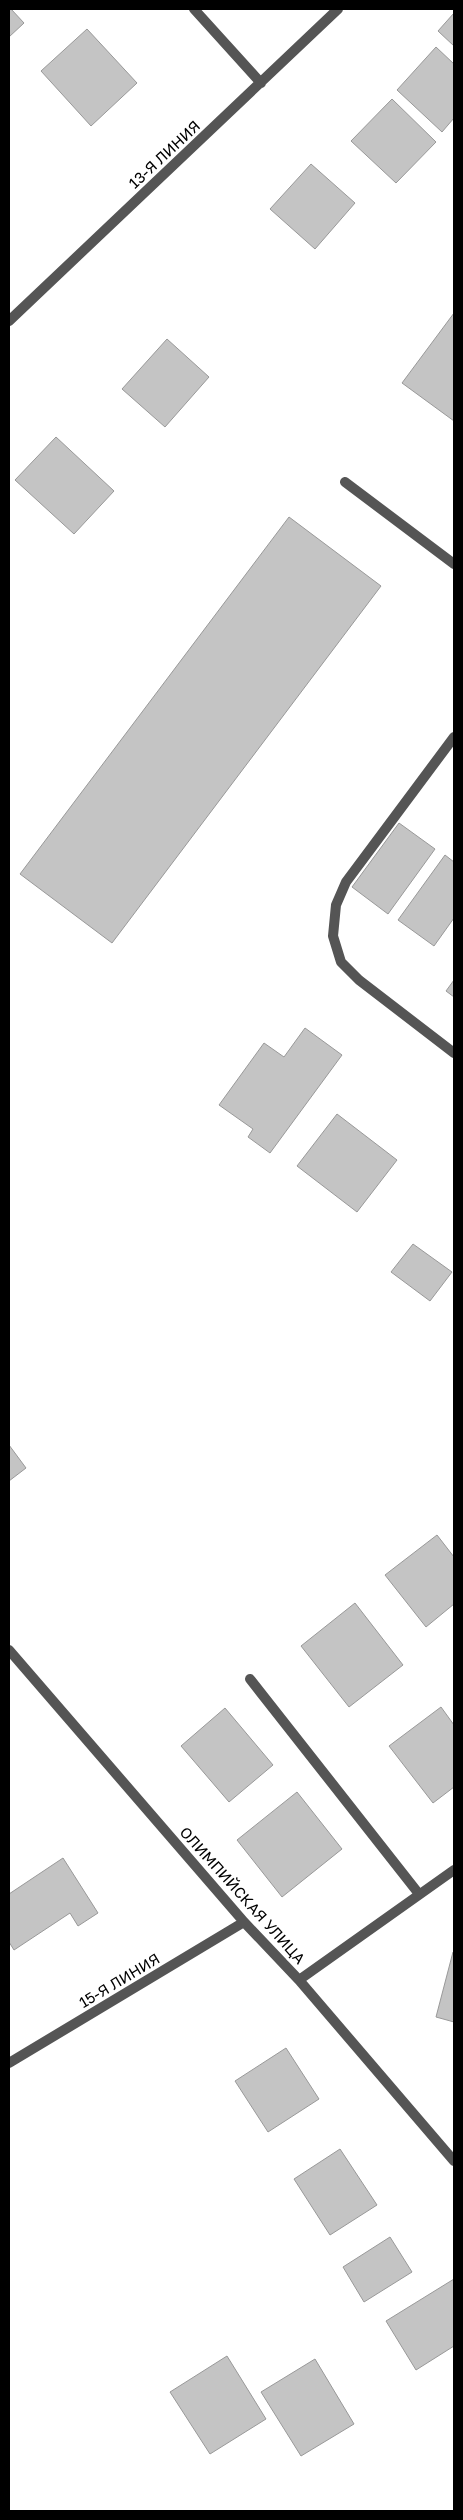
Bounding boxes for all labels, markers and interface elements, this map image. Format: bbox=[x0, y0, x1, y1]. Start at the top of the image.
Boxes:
street label: 13-Я ЛИНИЯ bbox=[125, 116, 203, 192]
street label: ОЛИМПИЙСКАЯ УЛИЦА bbox=[177, 1823, 309, 1967]
street label: 15-Я ЛИНИЯ bbox=[75, 1949, 163, 2011]

